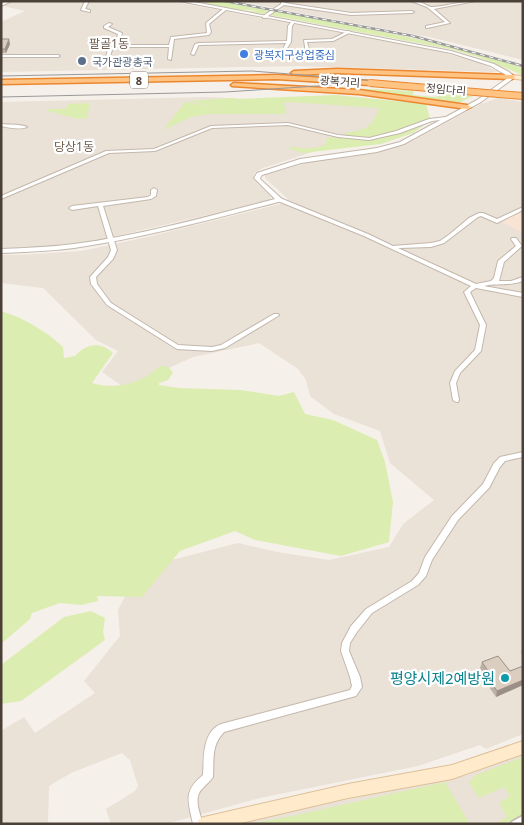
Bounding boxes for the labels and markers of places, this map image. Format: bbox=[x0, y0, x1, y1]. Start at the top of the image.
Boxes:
place label: 광복지구상업중심 bbox=[254, 47, 335, 62]
marker: 광복지구상업중심 bbox=[238, 48, 250, 60]
place label: 국가관광총국 bbox=[92, 54, 153, 69]
marker: 국가관광총국 bbox=[76, 55, 88, 67]
place label: 평양시제2예방원 bbox=[390, 668, 495, 688]
marker: 평양시제2예방원 bbox=[499, 672, 511, 684]

